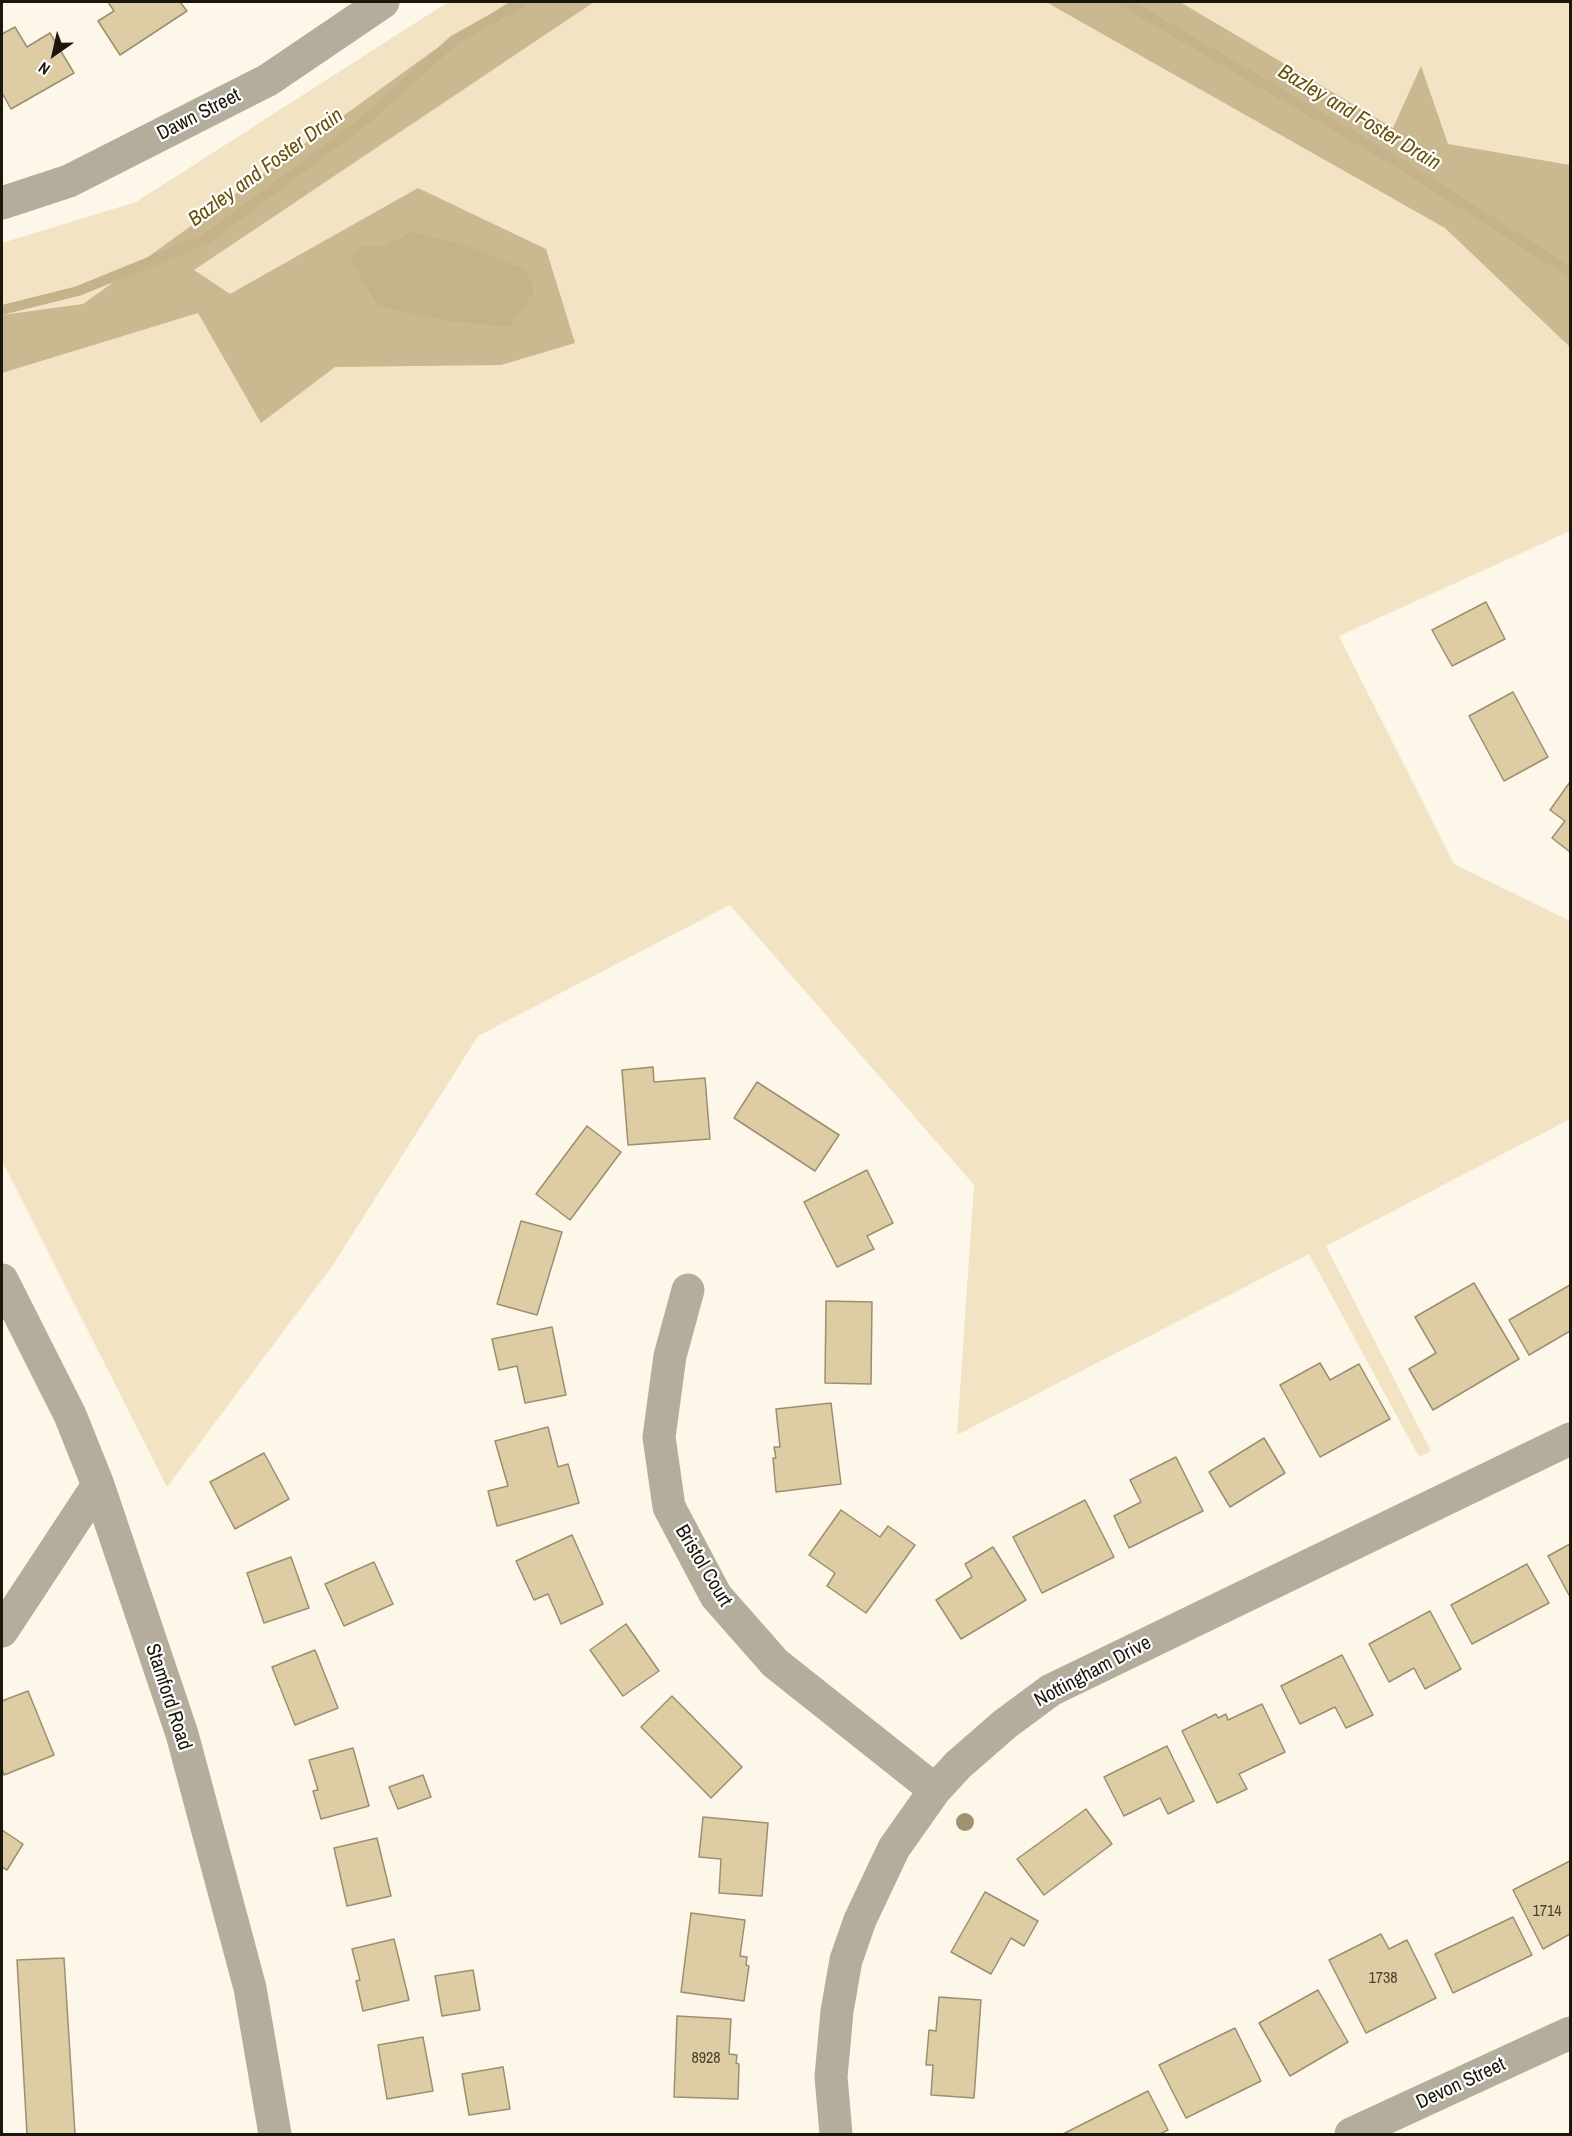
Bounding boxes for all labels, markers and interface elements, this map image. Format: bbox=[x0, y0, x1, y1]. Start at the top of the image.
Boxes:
north arrow bbox=[24, 24, 84, 84]
text: N bbox=[34, 57, 54, 81]
water label: Bazley and Foster Drain bbox=[1273, 60, 1445, 176]
street label: Dawn Street bbox=[153, 84, 245, 146]
water label: Bazley and Foster Drain bbox=[184, 103, 348, 233]
street label: Bristol Court bbox=[669, 1521, 737, 1611]
street label: Nottingham Drive bbox=[1031, 1631, 1155, 1713]
street label: Stamford Road bbox=[140, 1641, 196, 1753]
house number: 1714 bbox=[1532, 1902, 1562, 1922]
house number: 1738 bbox=[1368, 1969, 1398, 1989]
house number: 8928 bbox=[691, 2049, 721, 2069]
street label: Devon Street bbox=[1413, 2053, 1509, 2115]

